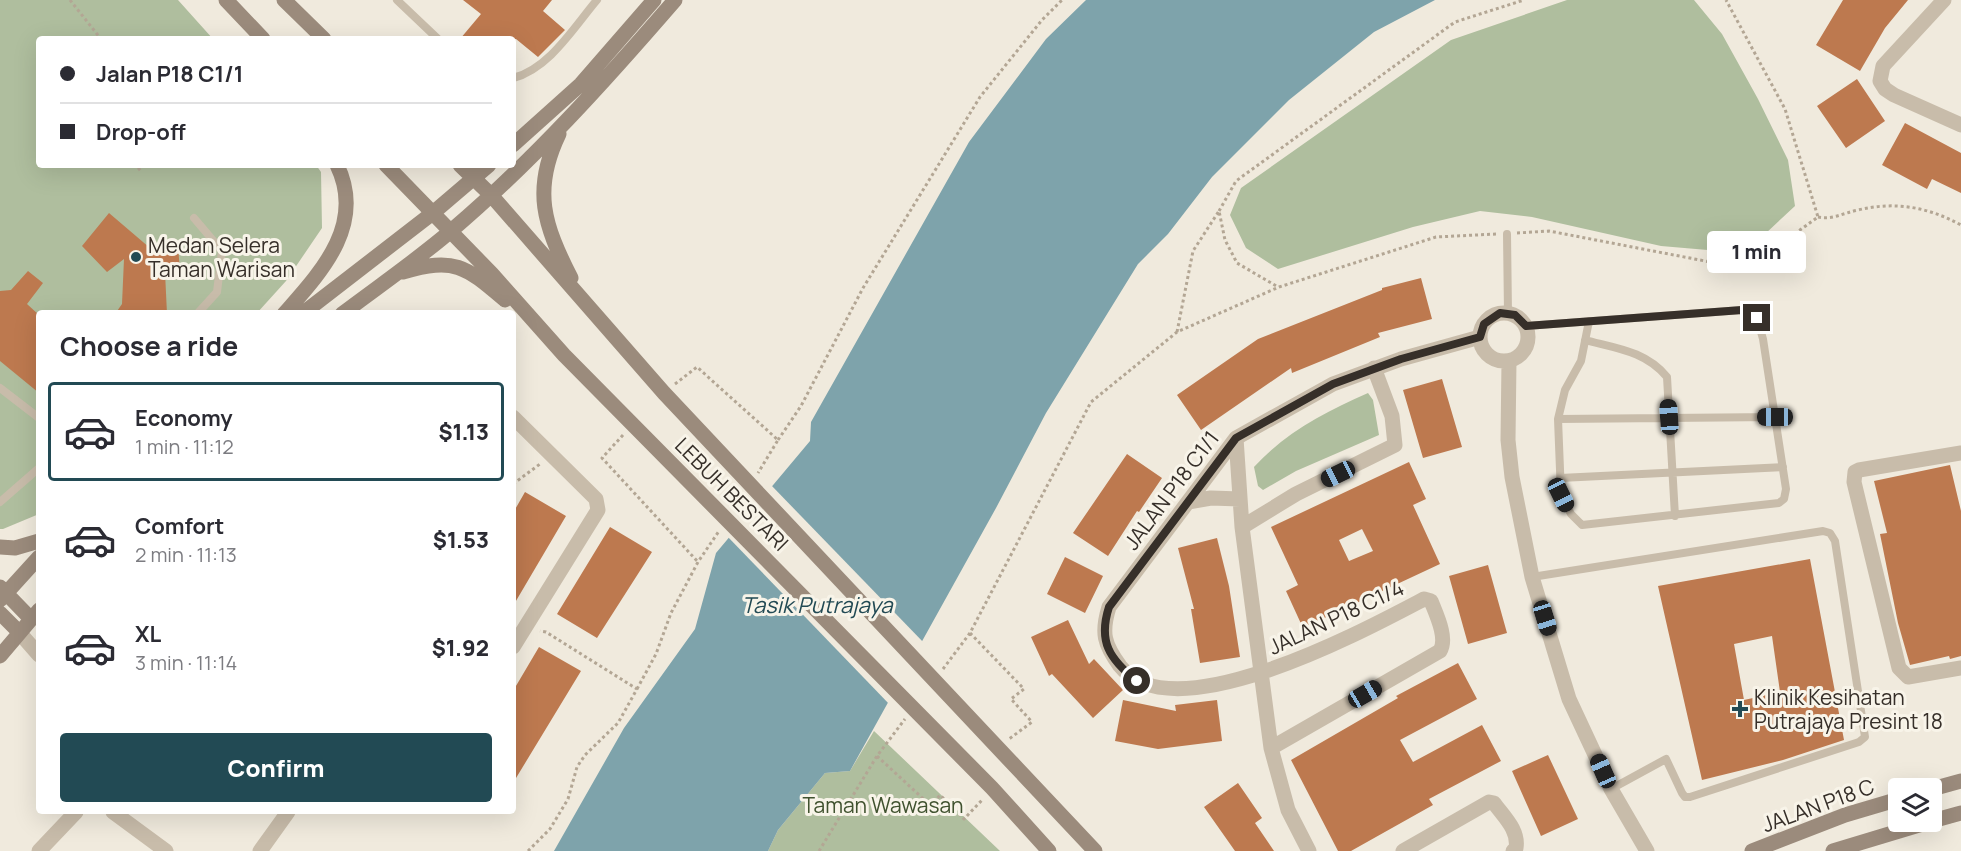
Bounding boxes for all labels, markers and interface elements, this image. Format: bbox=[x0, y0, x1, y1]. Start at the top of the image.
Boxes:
text: Jalan P18 C1/1 bbox=[96, 59, 243, 89]
text: Drop-off bbox=[96, 117, 186, 147]
place label: Medan Selera Taman Warisan bbox=[148, 231, 295, 283]
callout: 1 min bbox=[1708, 231, 1806, 273]
text: 1 min bbox=[1731, 238, 1782, 265]
marker: Medan Selera Taman Warisan bbox=[129, 250, 143, 264]
route end bbox=[1743, 304, 1770, 331]
text: Choose a ride bbox=[60, 327, 238, 364]
car bbox=[1659, 398, 1679, 436]
text: Economy bbox=[135, 403, 233, 433]
icon: car bbox=[63, 405, 117, 459]
car bbox=[1757, 408, 1793, 426]
text: $1.13 bbox=[438, 417, 489, 447]
street label: JALAN P18 C1/1 bbox=[1117, 425, 1225, 555]
street label: LEBUH BESTARI bbox=[669, 431, 795, 557]
text: 1 min · 11:12 bbox=[135, 433, 234, 460]
car bbox=[1318, 458, 1358, 490]
car bbox=[1545, 475, 1577, 515]
text: Comfort bbox=[135, 511, 224, 541]
icon: car bbox=[63, 513, 117, 567]
text: $1.53 bbox=[433, 525, 489, 555]
text: 2 min · 11:13 bbox=[135, 541, 237, 568]
street label: JALAN P18 C1/4 bbox=[1264, 573, 1408, 661]
water label: Tasik Putrajaya bbox=[741, 590, 894, 620]
car bbox=[1531, 598, 1559, 638]
text: XL bbox=[135, 619, 161, 649]
icon: car bbox=[63, 621, 117, 675]
text: $1.92 bbox=[432, 633, 489, 663]
text: 3 min · 11:14 bbox=[135, 649, 237, 676]
route start bbox=[1123, 667, 1150, 694]
car bbox=[1345, 677, 1385, 711]
place label: Klinik Kesihatan Putrajaya Presint 18 bbox=[1754, 683, 1943, 735]
marker: Klinik Kesihatan Putrajaya Presint 18 bbox=[1731, 700, 1749, 718]
button: Confirm bbox=[60, 733, 492, 802]
car bbox=[1587, 751, 1619, 791]
street label: JALAN P18 C bbox=[1758, 772, 1878, 838]
map controls bbox=[1888, 778, 1942, 832]
button: layers bbox=[1888, 778, 1942, 832]
park label: Taman Wawasan bbox=[802, 791, 964, 819]

